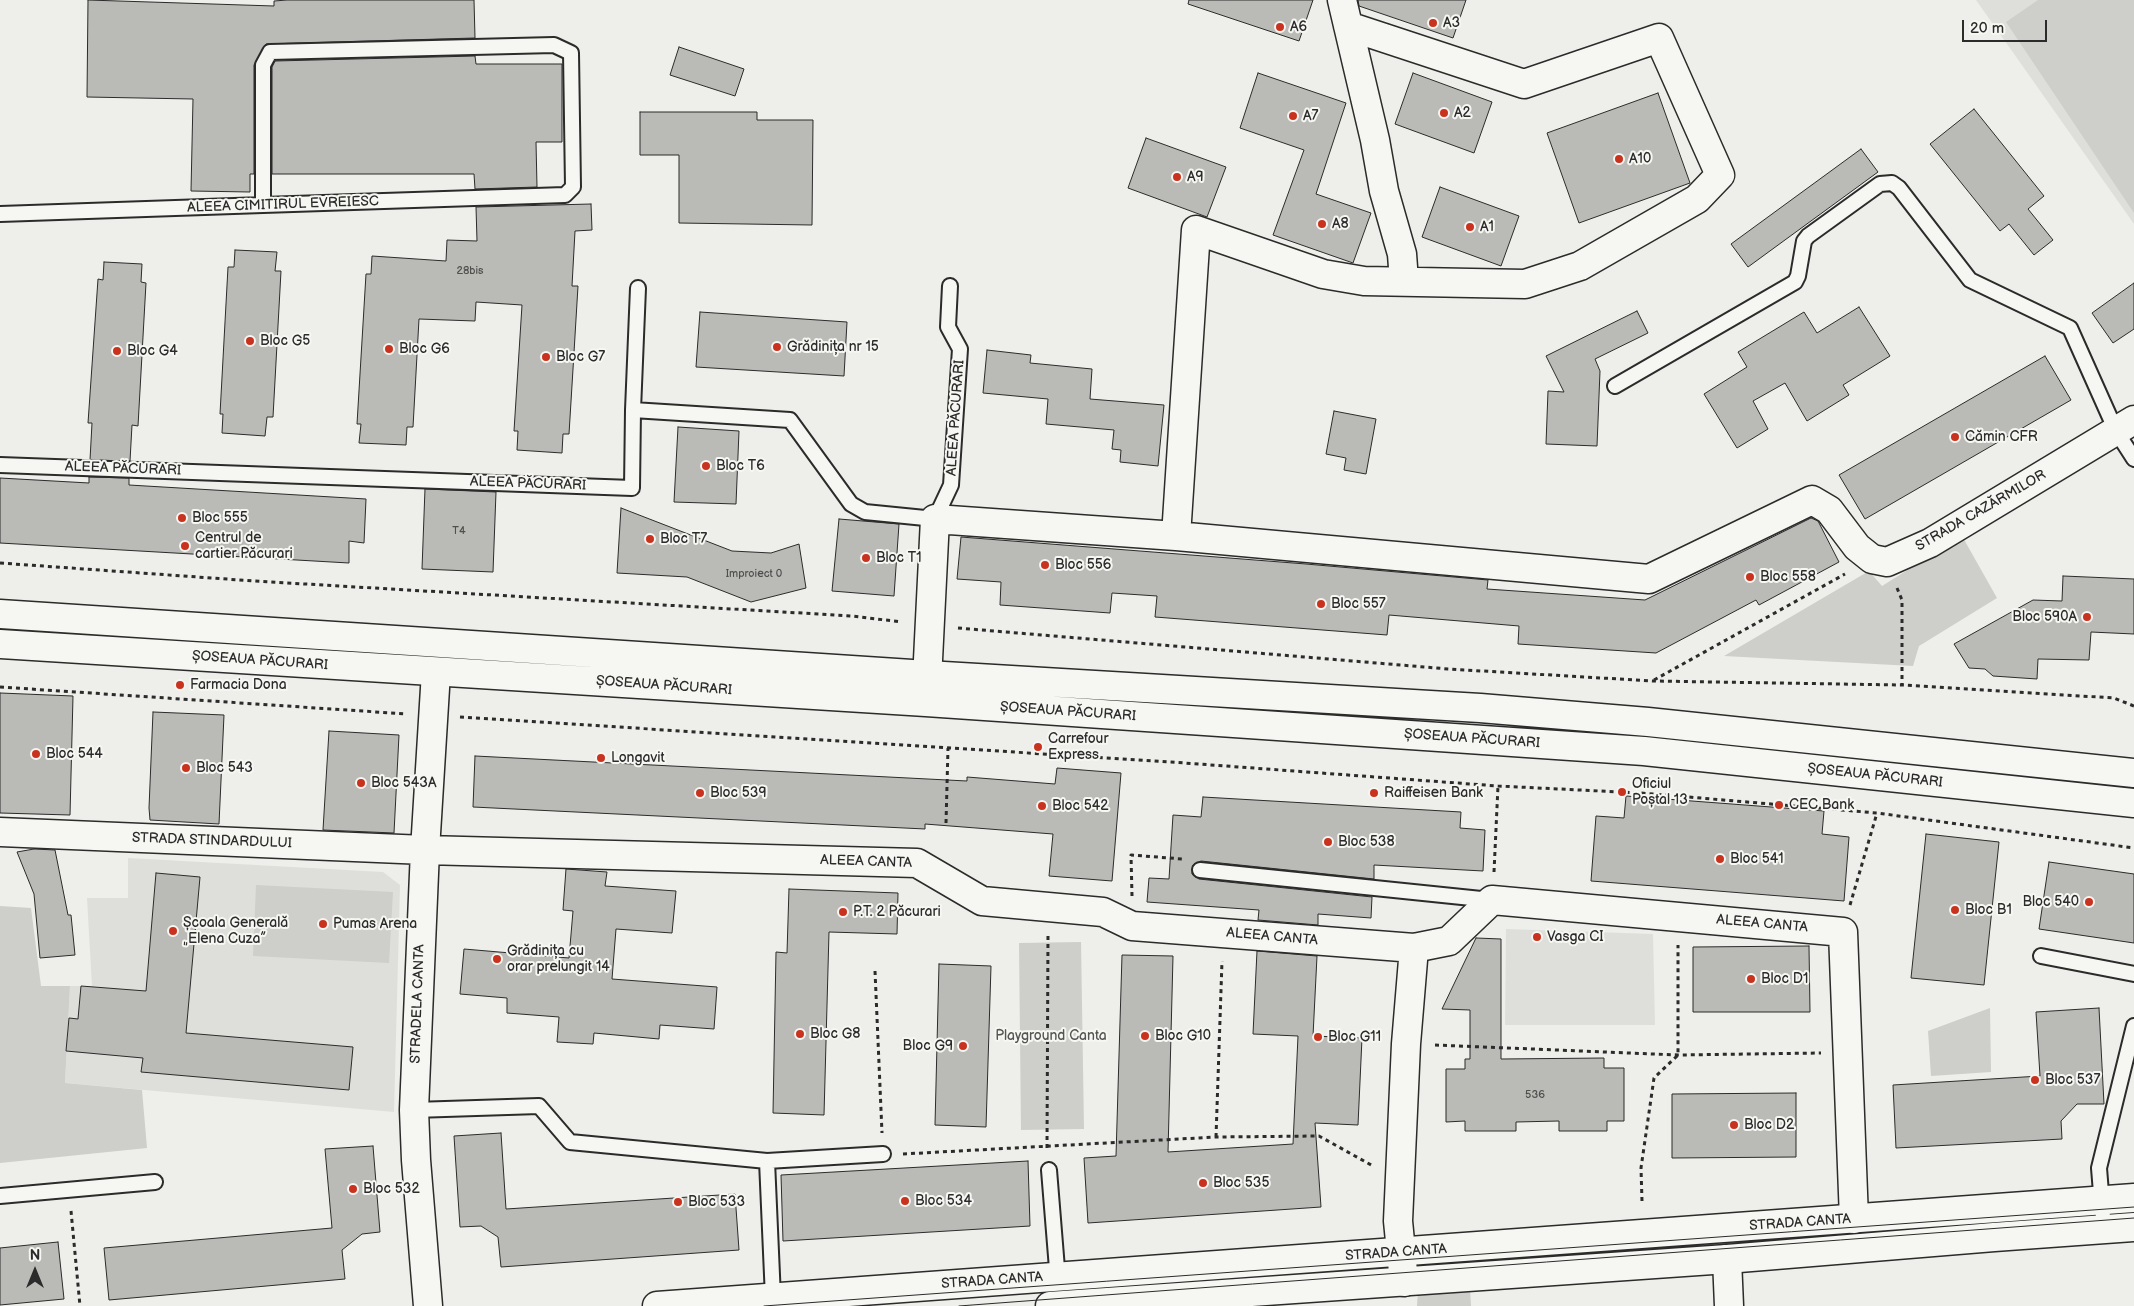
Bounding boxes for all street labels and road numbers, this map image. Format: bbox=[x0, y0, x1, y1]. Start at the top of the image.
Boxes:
street label: ALEEA CIMITIRUL EVREIESC bbox=[187, 193, 379, 217]
street label: ALEEA PĂCURARI bbox=[944, 359, 968, 477]
street label: ALEEA PĂCURARI bbox=[65, 459, 181, 479]
street label: STRADA CAZĂRMILOR bbox=[1913, 467, 2049, 555]
street label: ALEEA PĂCURARI bbox=[470, 474, 586, 494]
street label: ȘOSEAUA PĂCURARI bbox=[191, 648, 329, 674]
street label: ȘOSEAUA PĂCURARI bbox=[595, 673, 733, 699]
street label: ȘOSEAUA PĂCURARI bbox=[999, 699, 1137, 725]
street label: ȘOSEAUA PĂCURARI bbox=[1403, 726, 1541, 752]
street label: ȘOSEAUA PĂCURARI bbox=[1806, 761, 1944, 791]
street label: STRADA STINDARDULUI bbox=[132, 830, 292, 852]
street label: ALEEA CANTA bbox=[820, 852, 912, 872]
street label: ALEEA CANTA bbox=[1715, 912, 1809, 936]
street label: ALEEA CANTA bbox=[1225, 925, 1319, 949]
street label: STRADELA CANTA bbox=[408, 944, 428, 1064]
street label: STRADA CANTA bbox=[1749, 1211, 1851, 1235]
street label: STRADA CANTA bbox=[1345, 1241, 1447, 1265]
street label: STRADA CANTA bbox=[941, 1269, 1043, 1293]

